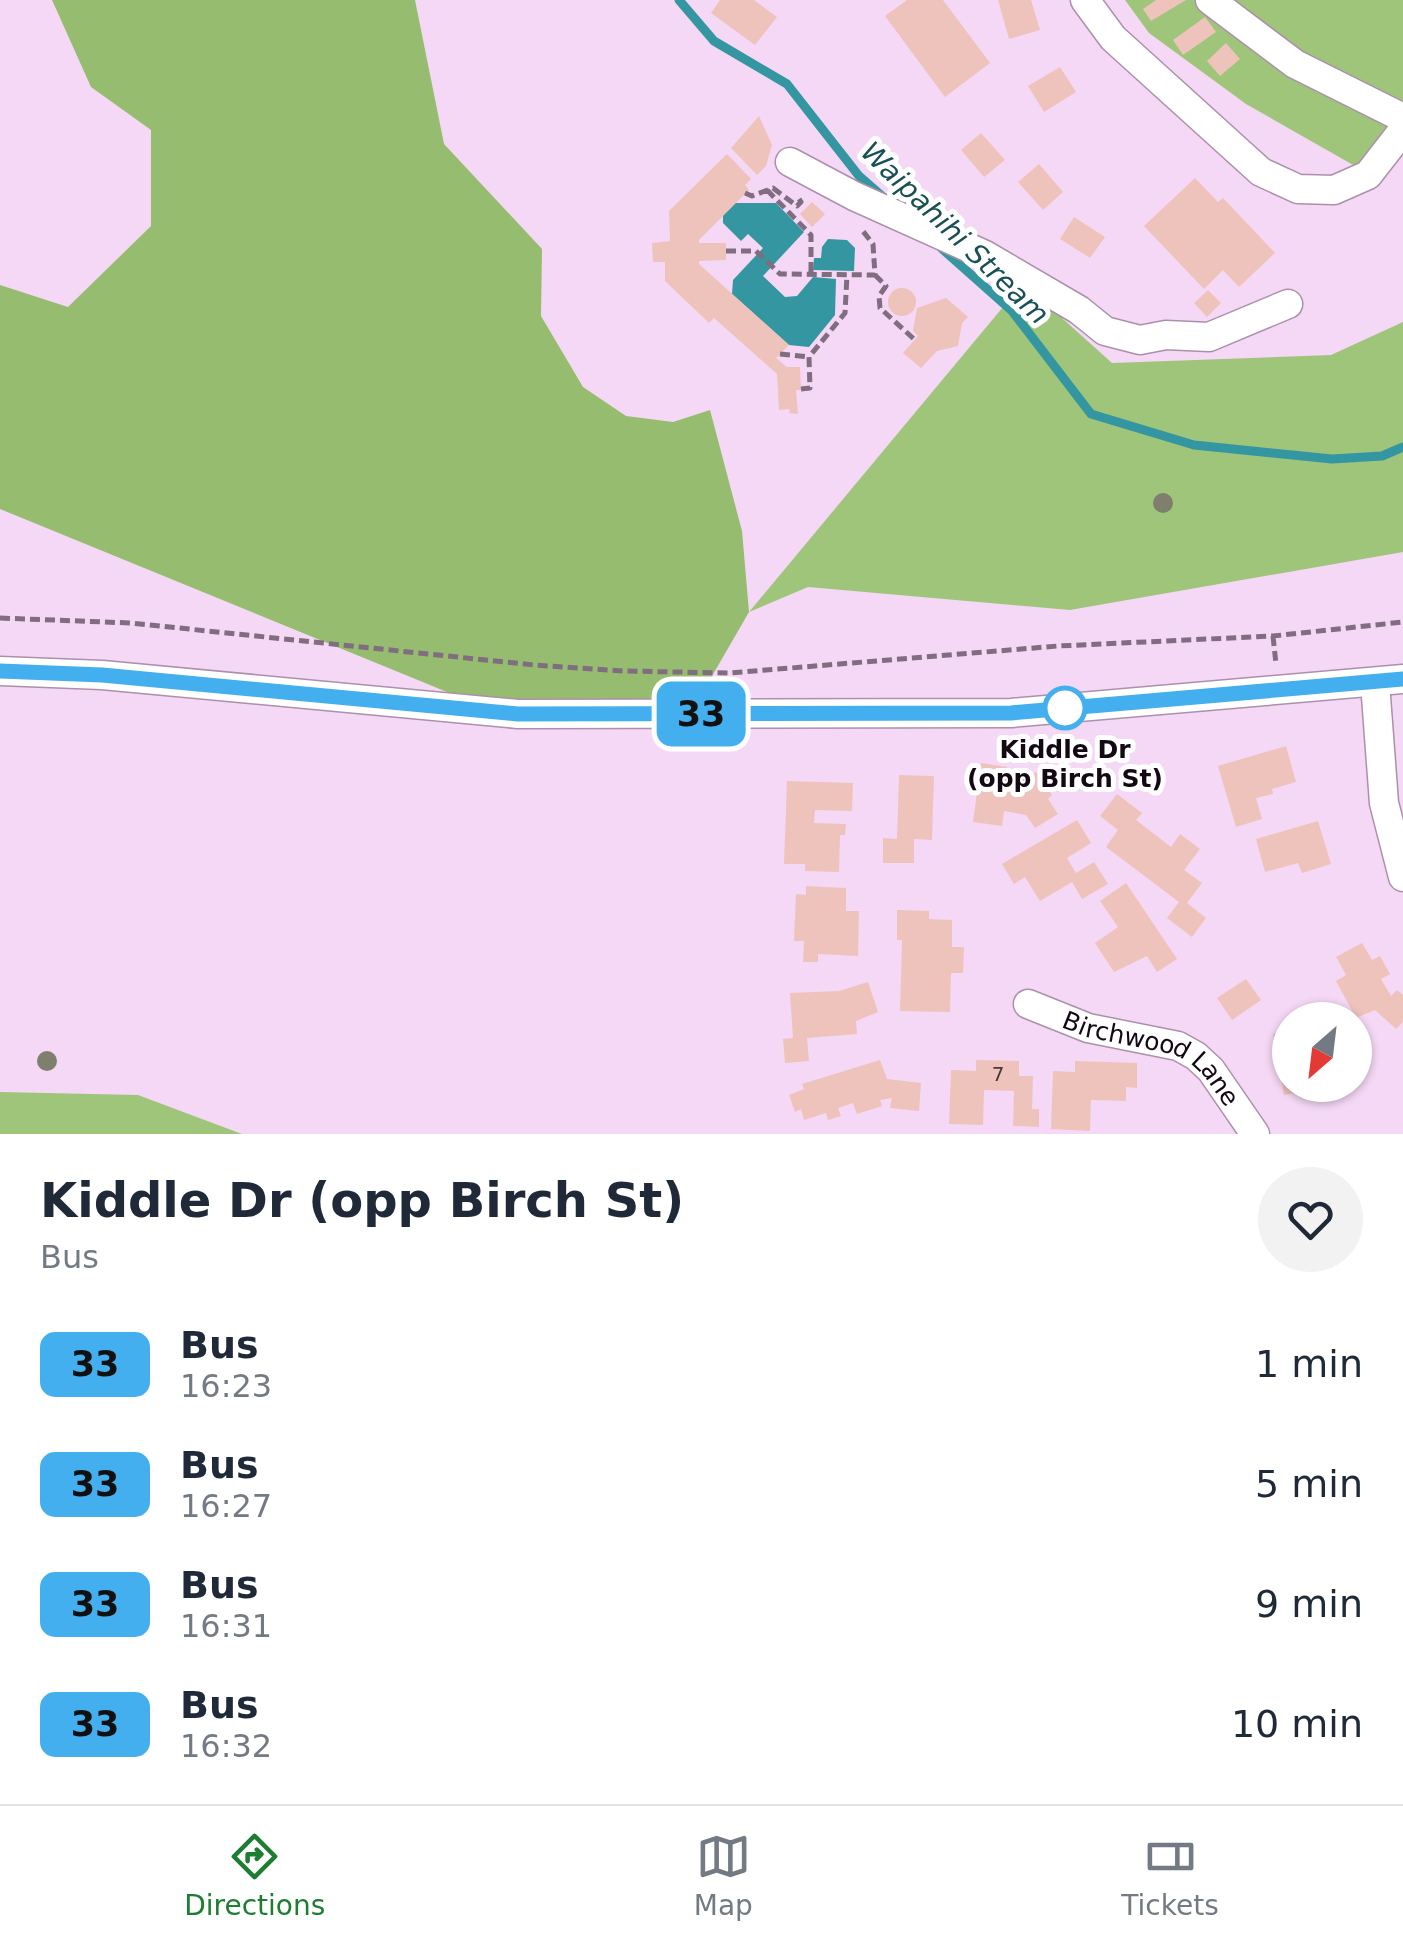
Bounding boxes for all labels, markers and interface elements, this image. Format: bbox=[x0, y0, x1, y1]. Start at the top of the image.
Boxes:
water label: Waipahihi Stream bbox=[854, 135, 1056, 331]
line badge: 33 bbox=[656, 682, 746, 746]
marker: Kiddle Dr (opp Birch St) bbox=[1044, 687, 1086, 729]
text: 33 bbox=[677, 694, 725, 734]
place label: Kiddle Dr (opp Birch St) bbox=[967, 735, 1163, 793]
north arrow bbox=[1272, 1002, 1372, 1102]
map controls bbox=[1272, 1002, 1372, 1102]
street label: Birchwood Lane bbox=[1058, 1005, 1246, 1111]
house number: 7 bbox=[992, 1062, 1004, 1086]
button: heart bbox=[1258, 1167, 1363, 1272]
text: Kiddle Dr (opp Birch St) bbox=[40, 1172, 684, 1228]
text: Bus bbox=[40, 1238, 99, 1276]
text: Bus bbox=[180, 1323, 259, 1367]
text: 1 min bbox=[1255, 1342, 1363, 1386]
text: 33 bbox=[71, 1344, 119, 1384]
text: 16:23 bbox=[180, 1367, 272, 1405]
text: Bus bbox=[180, 1443, 259, 1487]
text: 5 min bbox=[1255, 1462, 1363, 1506]
text: 33 bbox=[71, 1464, 119, 1504]
text: 16:27 bbox=[180, 1487, 272, 1525]
text: Bus bbox=[180, 1563, 259, 1607]
text: 9 min bbox=[1255, 1582, 1363, 1626]
text: 33 bbox=[71, 1584, 119, 1624]
text: 16:31 bbox=[180, 1607, 272, 1645]
text: Bus bbox=[180, 1683, 259, 1727]
text: 10 min bbox=[1231, 1702, 1363, 1746]
text: 33 bbox=[71, 1704, 119, 1744]
text: 16:32 bbox=[180, 1727, 272, 1765]
tab: Directions bbox=[184, 1829, 325, 1922]
tab: Map bbox=[694, 1829, 753, 1922]
tab: Tickets bbox=[1121, 1829, 1219, 1922]

